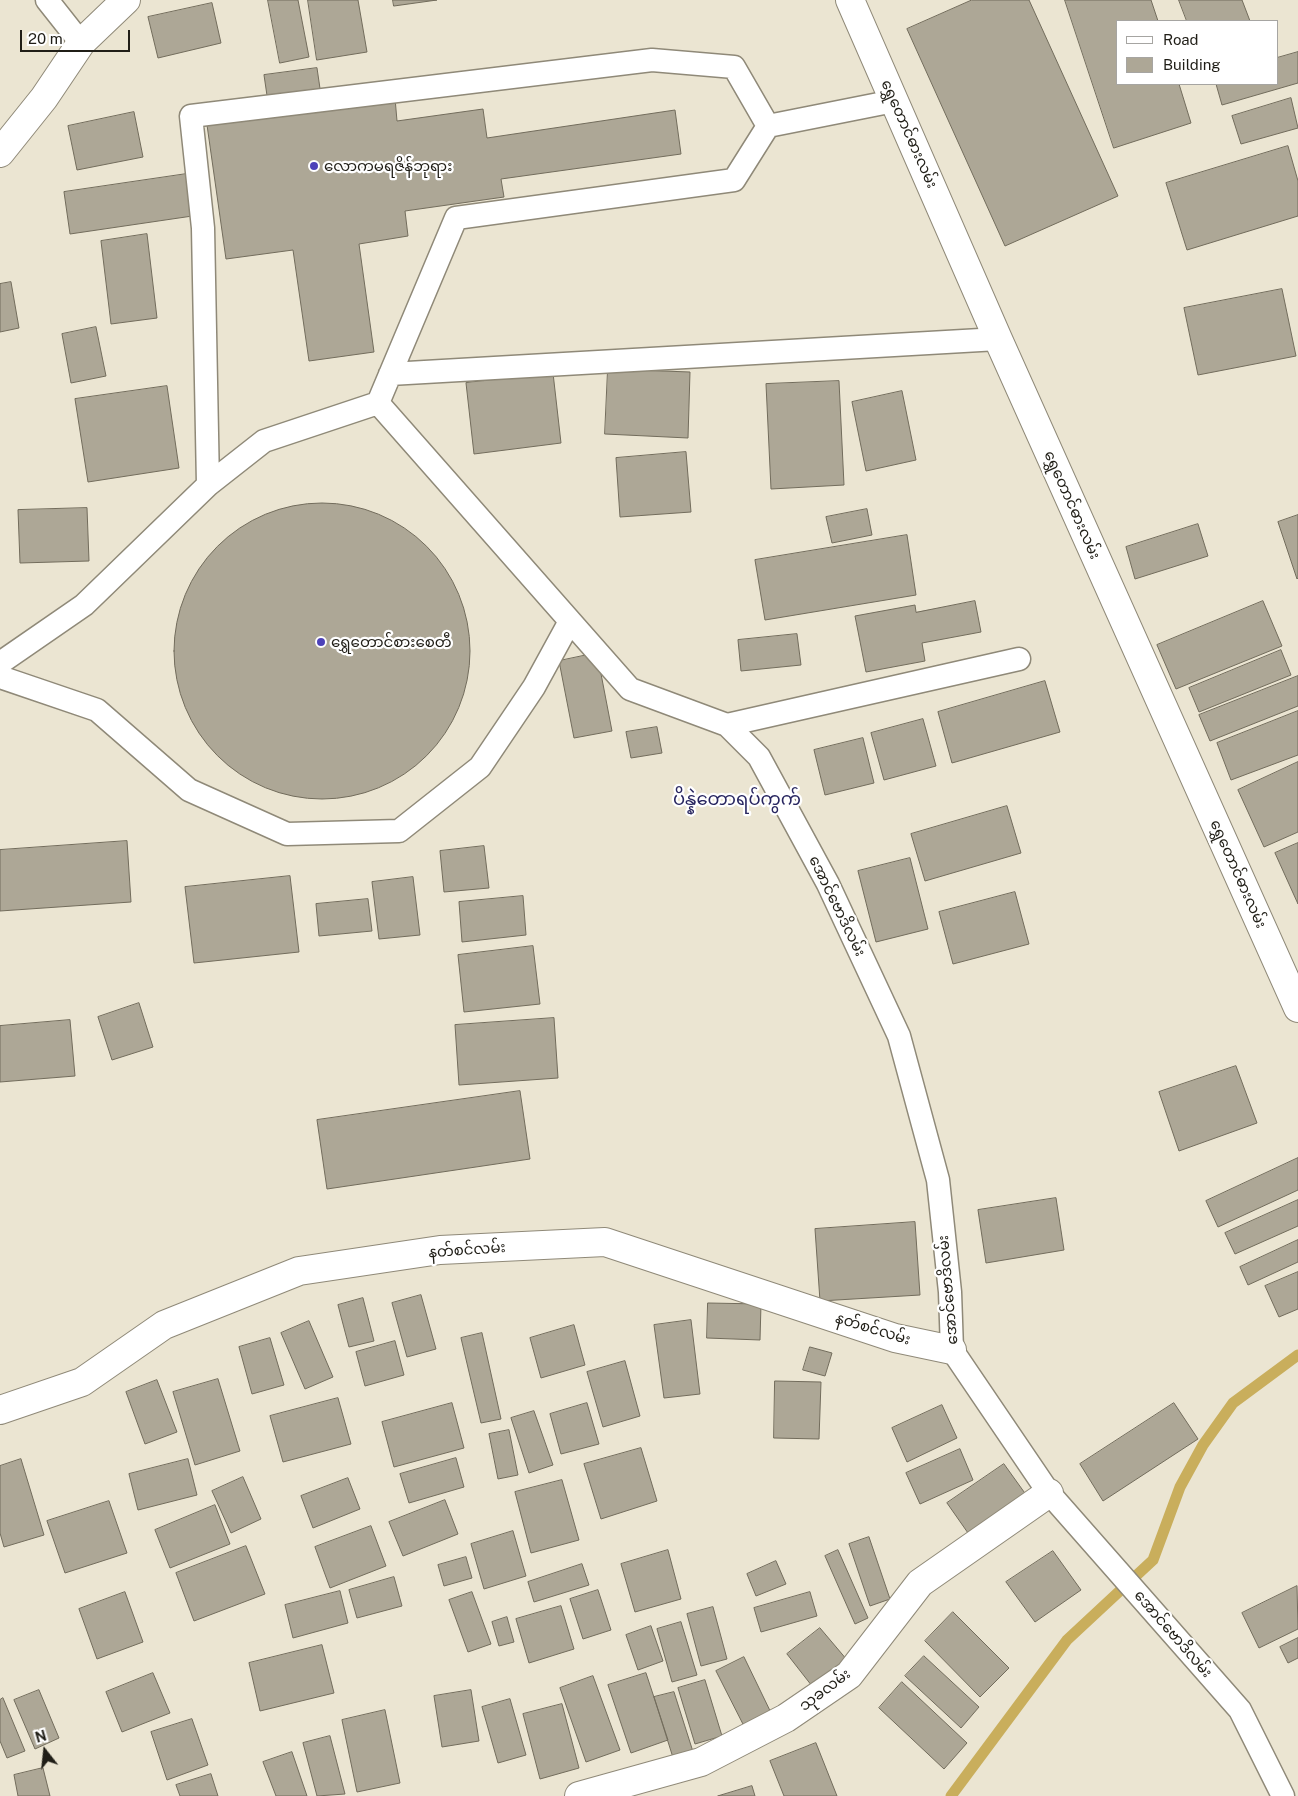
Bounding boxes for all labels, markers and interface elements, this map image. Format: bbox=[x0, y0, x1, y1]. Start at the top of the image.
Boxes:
scale bar bbox=[22, 20, 132, 52]
legend bbox=[1116, 20, 1278, 85]
text: 20 m bbox=[28, 30, 63, 47]
text: Road bbox=[1163, 31, 1199, 48]
text: Building bbox=[1163, 56, 1221, 73]
street label: ရွှေတောင်ဓားလမ်း bbox=[877, 77, 941, 191]
place label: လောကမရဇိန်ဘုရား bbox=[324, 157, 452, 175]
marker: လောကမရဇိန်ဘုရား bbox=[308, 160, 320, 172]
street label: ရွှေတောင်ဓားလမ်း bbox=[1040, 448, 1104, 562]
place label: ရွှေတောင်စားစေတီ bbox=[331, 633, 452, 651]
marker: ရွှေတောင်စားစေတီ bbox=[315, 636, 327, 648]
district label: ပိန္နဲတောရပ်ကွက် bbox=[673, 788, 801, 810]
street label: ရွှေတောင်ဓားလမ်း bbox=[1206, 817, 1270, 931]
street label: အောင်ဗောဒိလမ်း bbox=[805, 853, 869, 959]
street label: အောင်ဗောဒိလမ်း bbox=[934, 1234, 962, 1346]
street label: နတ်စင်လမ်း bbox=[428, 1238, 506, 1262]
street label: နတ်စင်လမ်း bbox=[833, 1309, 913, 1349]
street label: အောင်ဗောဒိလမ်း bbox=[1130, 1587, 1216, 1681]
street label: သုခလမ်း bbox=[796, 1665, 854, 1715]
north arrow bbox=[20, 1726, 70, 1776]
text: N bbox=[33, 1727, 48, 1746]

